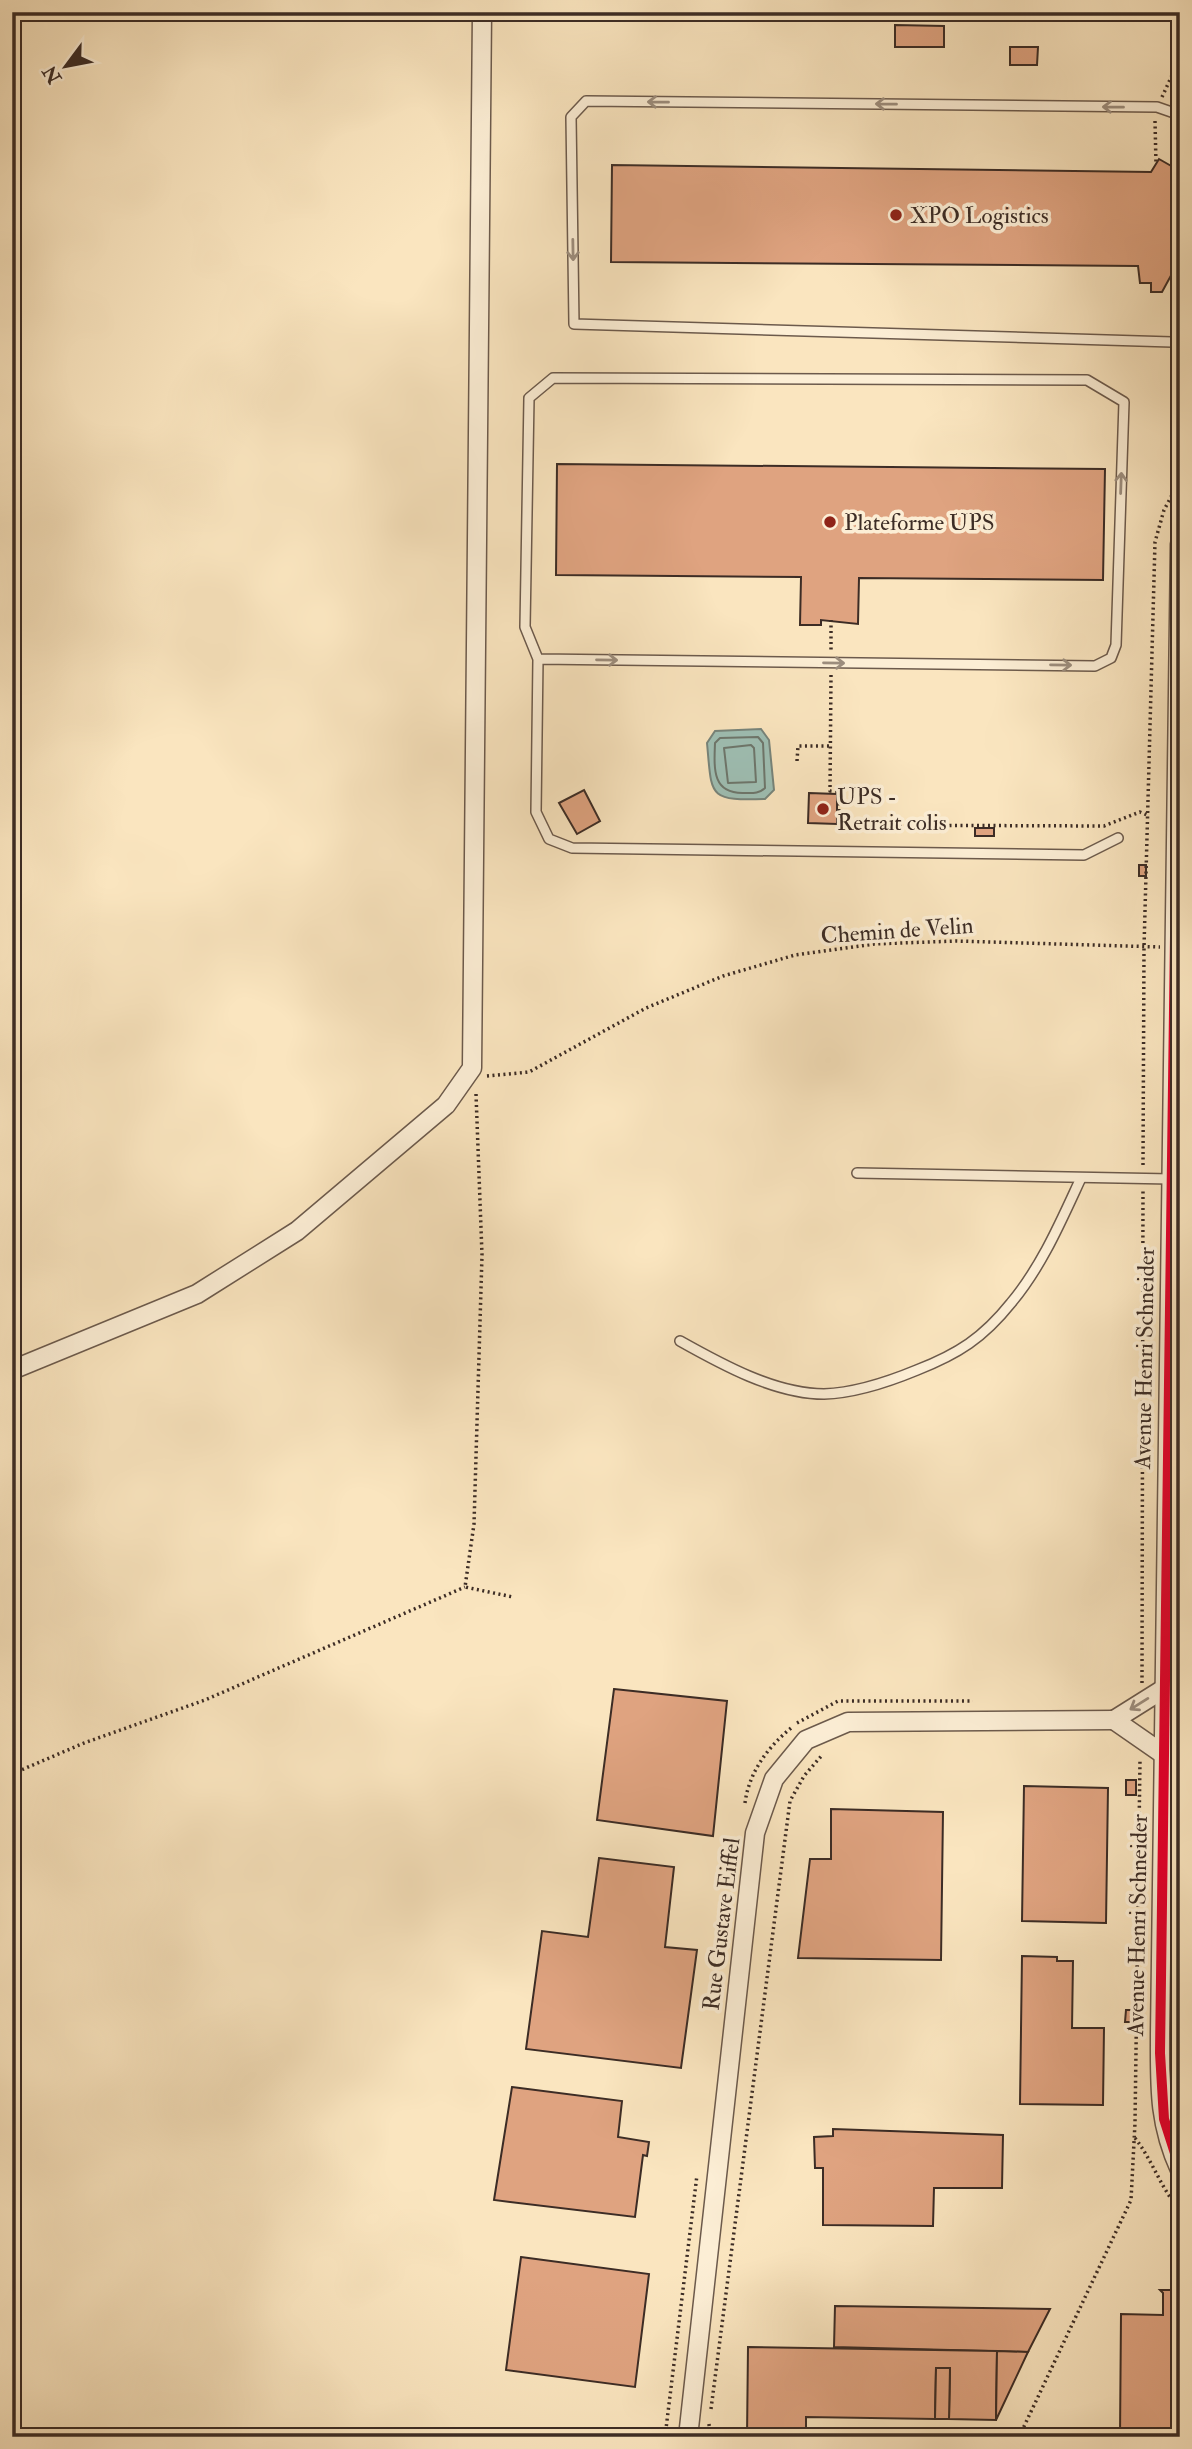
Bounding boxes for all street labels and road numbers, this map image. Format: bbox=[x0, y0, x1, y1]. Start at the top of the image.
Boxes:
street label: Chemin de Velin bbox=[820, 911, 974, 950]
street label: Avenue Henri Schneider bbox=[1128, 1246, 1161, 1470]
street label: Avenue Henri Schneider bbox=[1121, 1813, 1154, 2037]
street label: Rue Gustave Eiffel bbox=[697, 1836, 746, 2012]

